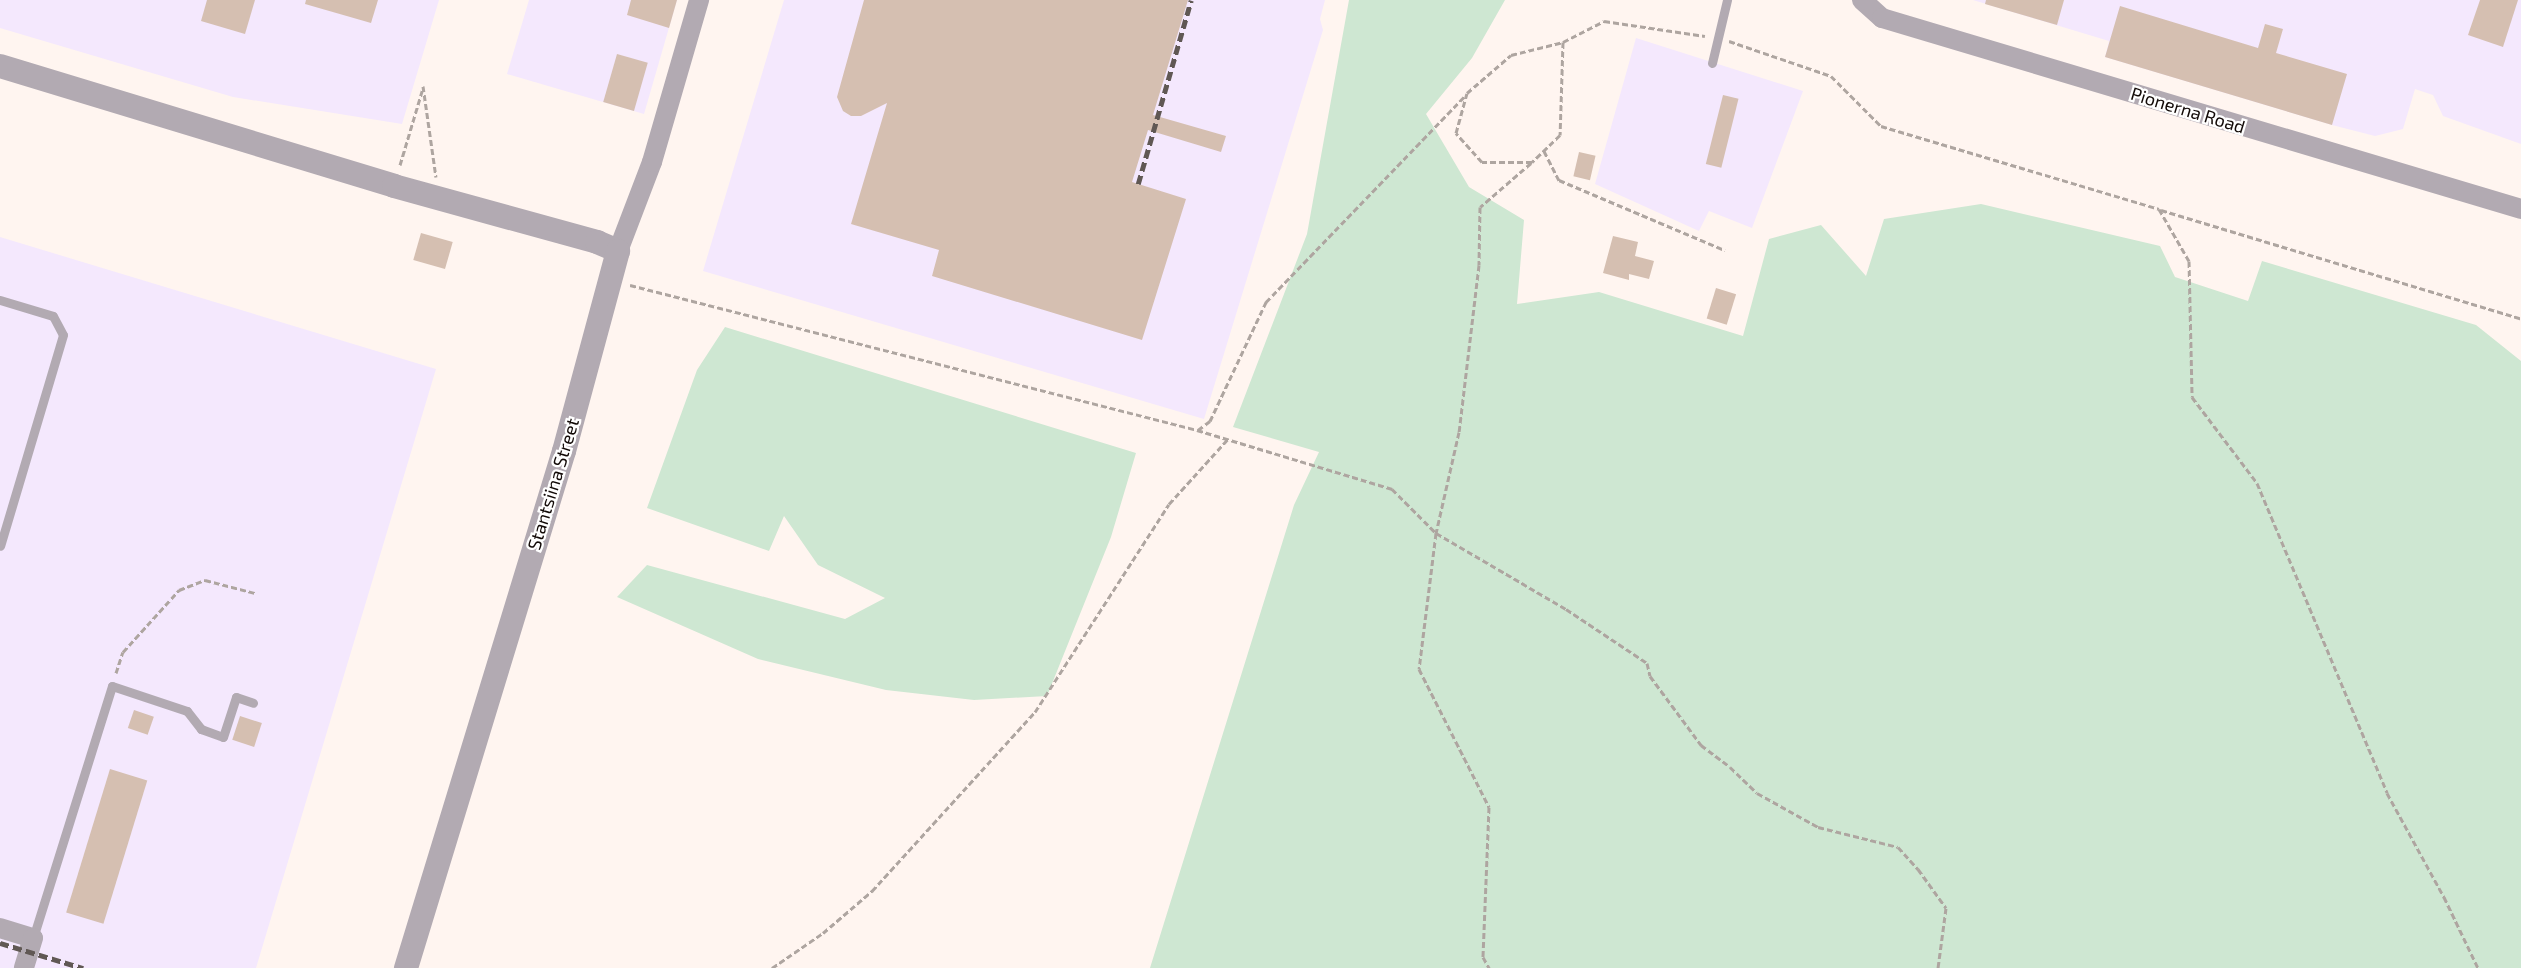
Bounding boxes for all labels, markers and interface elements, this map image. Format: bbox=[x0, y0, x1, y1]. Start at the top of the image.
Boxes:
street label: Pionerna Road bbox=[2128, 82, 2248, 138]
street label: Stantsiina Street bbox=[523, 416, 583, 552]

